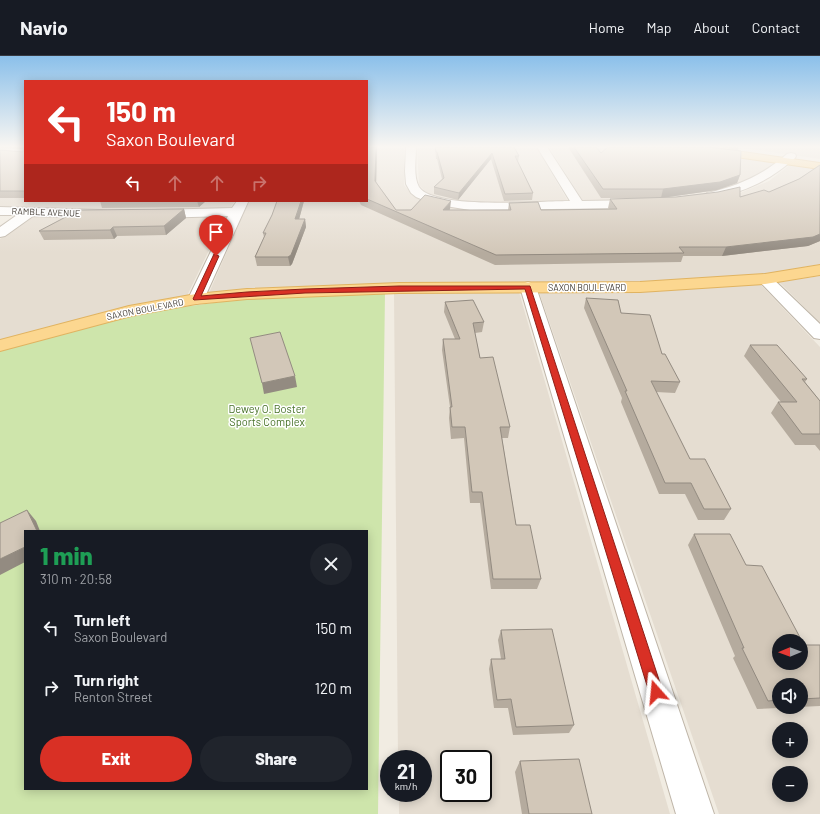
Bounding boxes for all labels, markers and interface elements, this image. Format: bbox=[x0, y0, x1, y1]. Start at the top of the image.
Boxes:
text: Navio bbox=[20, 16, 68, 39]
text: Home bbox=[589, 19, 625, 36]
text: Map bbox=[647, 19, 671, 36]
text: About bbox=[693, 19, 730, 36]
text: Contact bbox=[752, 19, 800, 36]
text: 150 m bbox=[106, 94, 176, 128]
icon: left bbox=[40, 96, 92, 148]
text: Saxon Boulevard bbox=[106, 128, 235, 150]
icon: left bbox=[122, 172, 144, 194]
icon: ahead bbox=[164, 172, 186, 194]
icon: ahead bbox=[206, 172, 228, 194]
icon: right bbox=[248, 172, 270, 194]
street label: RAMBLE AVENUE bbox=[11, 205, 81, 219]
pin bbox=[199, 215, 233, 256]
icon: arrive bbox=[205, 221, 227, 243]
street label: SAXON BOULEVARD bbox=[548, 282, 626, 293]
street label: SAXON BOULEVARD bbox=[106, 296, 184, 322]
park label: Dewey O. Boster Sports Complex bbox=[228, 402, 306, 428]
text: 1 min bbox=[40, 541, 93, 570]
button: close bbox=[310, 543, 352, 585]
text: 310 m · 20:58 bbox=[40, 571, 112, 587]
text: Turn left bbox=[74, 611, 130, 629]
icon: left bbox=[40, 617, 62, 639]
text: 150 m bbox=[315, 619, 352, 637]
text: Saxon Boulevard bbox=[74, 629, 167, 645]
north arrow bbox=[772, 634, 808, 670]
map controls bbox=[772, 634, 808, 802]
text: Turn right bbox=[74, 671, 139, 689]
position arrow bbox=[635, 671, 677, 713]
icon: right bbox=[40, 677, 62, 699]
button: sound bbox=[772, 678, 808, 714]
text: 120 m bbox=[315, 679, 352, 697]
text: Renton Street bbox=[74, 689, 153, 705]
button: + bbox=[772, 722, 808, 758]
button: Exit bbox=[40, 736, 192, 782]
button: Share bbox=[200, 736, 352, 782]
speed limit sign: 30 bbox=[440, 750, 492, 802]
text: 21 bbox=[397, 759, 415, 783]
button: − bbox=[772, 766, 808, 802]
text: km/h bbox=[395, 780, 417, 792]

